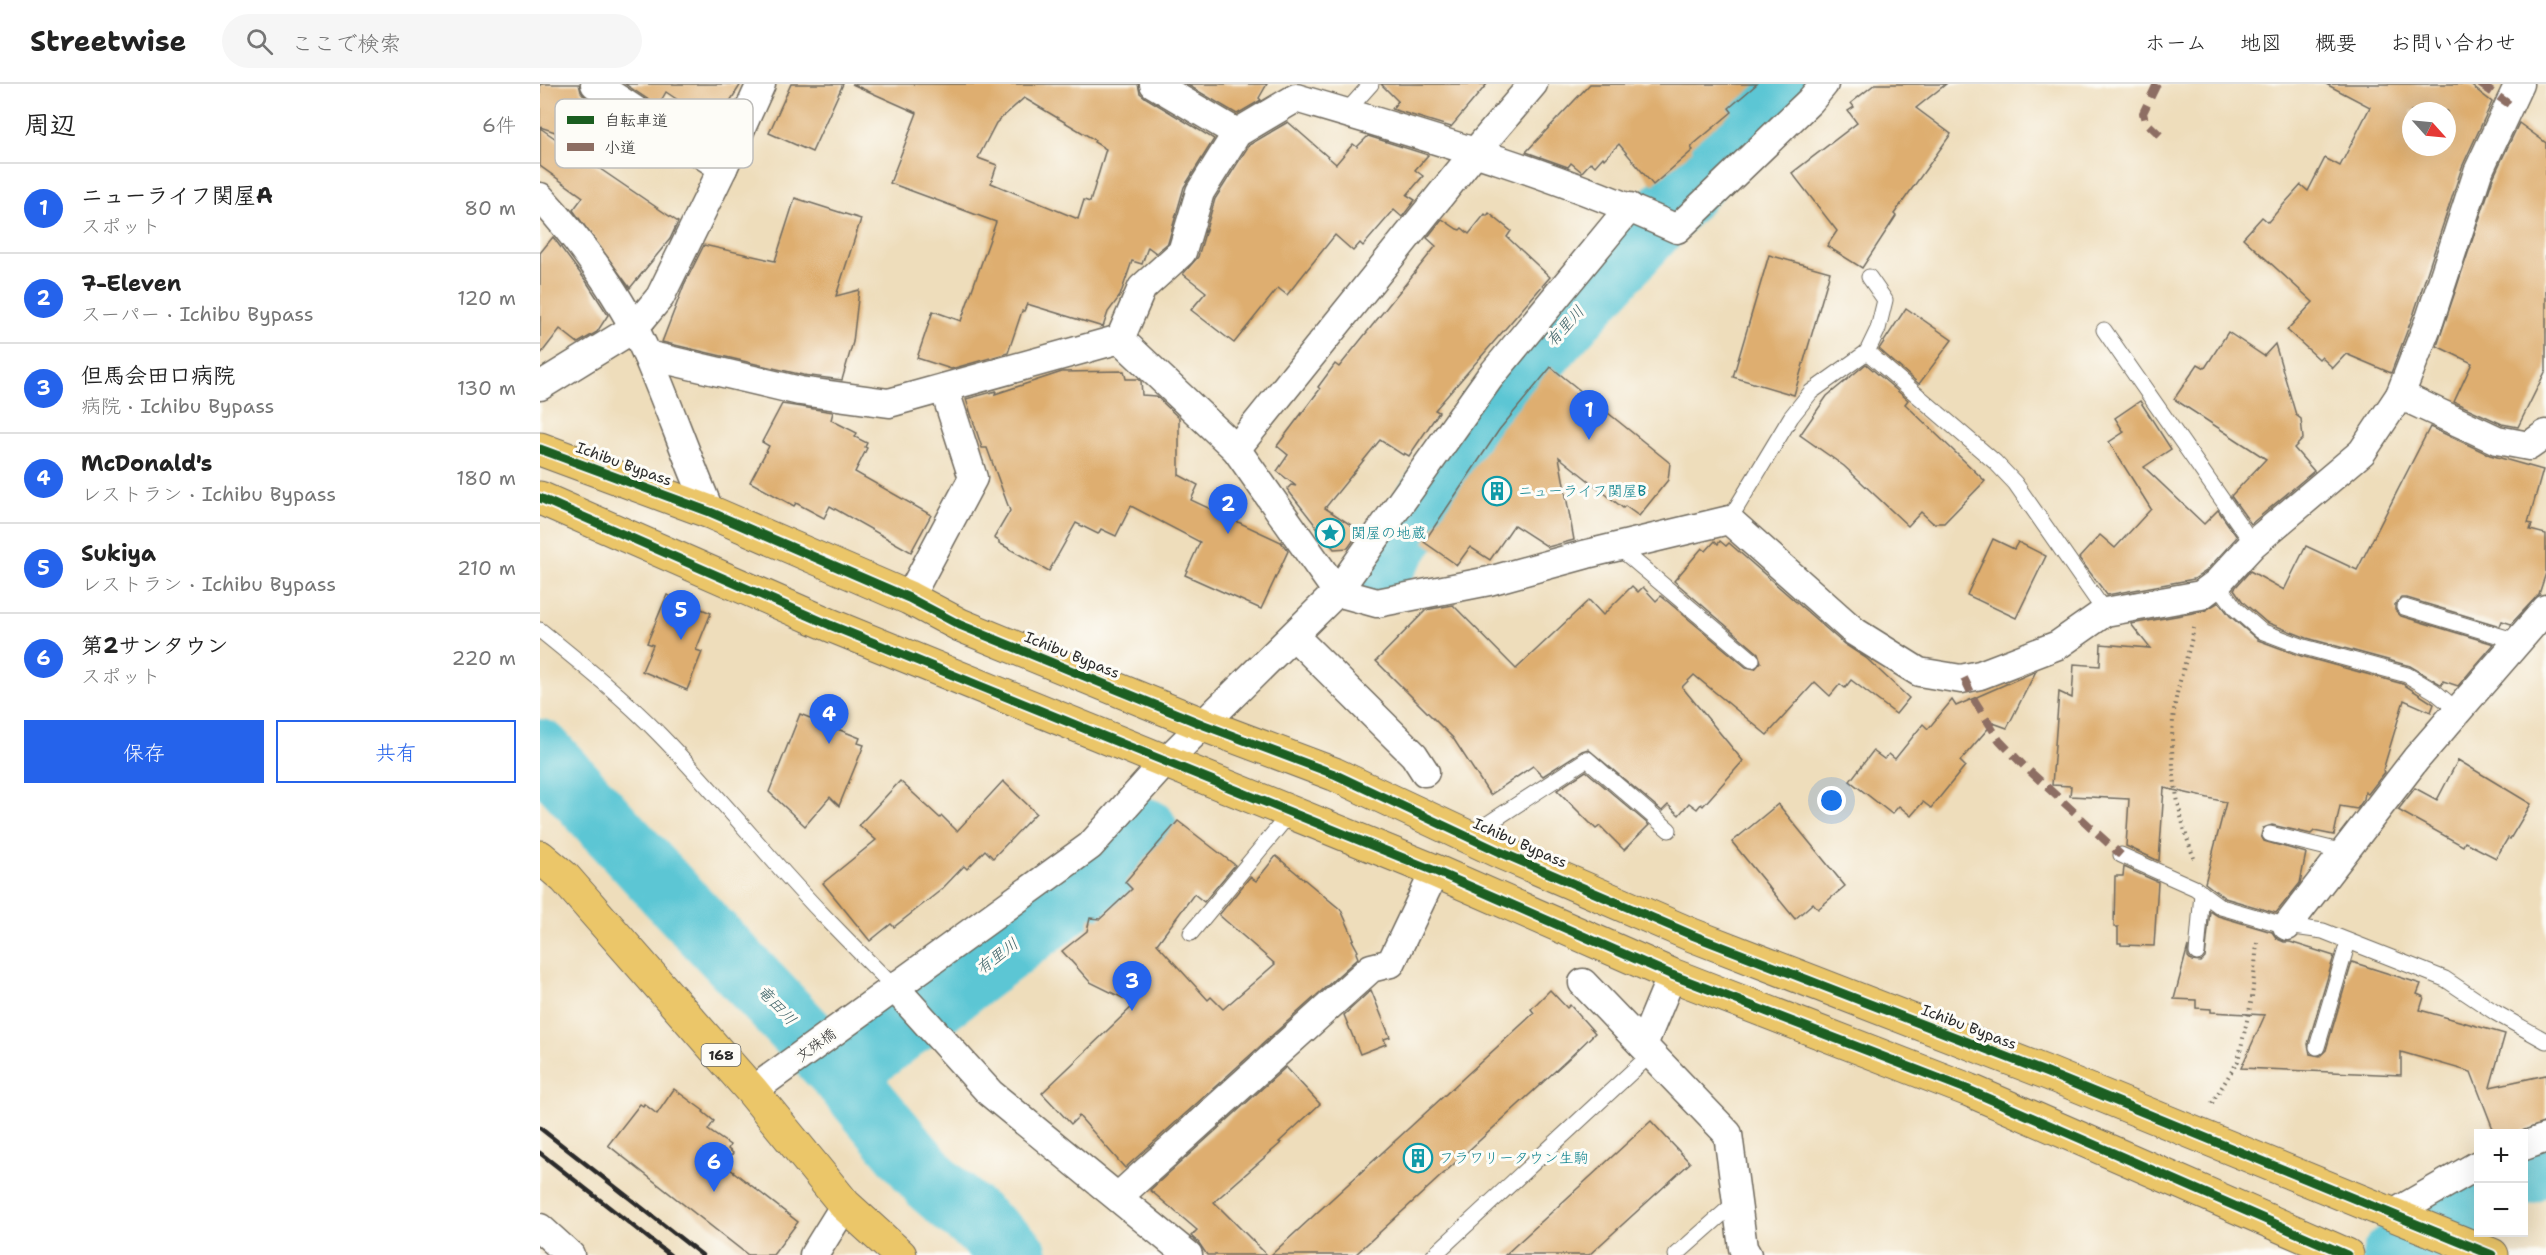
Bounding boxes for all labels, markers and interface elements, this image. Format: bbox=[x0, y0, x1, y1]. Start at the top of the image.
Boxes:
search box bbox=[222, 14, 642, 68]
text: Streetwise bbox=[30, 22, 186, 60]
icon: search bbox=[243, 25, 276, 58]
text: ここで検索 bbox=[291, 29, 401, 58]
text: ホーム bbox=[2145, 29, 2207, 57]
text: 地図 bbox=[2240, 29, 2282, 57]
text: 概要 bbox=[2315, 29, 2357, 57]
text: お問い合わせ bbox=[2390, 29, 2516, 57]
legend bbox=[555, 99, 753, 168]
north arrow bbox=[2402, 102, 2456, 156]
text: 周辺 bbox=[24, 107, 76, 142]
text: 自転車道 bbox=[604, 110, 668, 131]
text: 6件 bbox=[482, 112, 516, 138]
text: 小道 bbox=[604, 137, 636, 158]
text: ニューライフ関屋A bbox=[81, 181, 273, 210]
text: 1 bbox=[39, 195, 48, 221]
text: 80 m bbox=[464, 195, 516, 221]
text: スポット bbox=[81, 213, 161, 239]
text: 7-Eleven bbox=[81, 269, 181, 298]
text: 2 bbox=[37, 285, 51, 311]
text: 120 m bbox=[457, 285, 516, 311]
text: スーパー · Ichibu Bypass bbox=[81, 301, 314, 327]
water label: 有里川 bbox=[1541, 301, 1589, 351]
text: 但馬会田口病院 bbox=[81, 361, 235, 390]
text: 3 bbox=[37, 375, 51, 401]
text: 130 m bbox=[457, 375, 516, 401]
pin: 1 bbox=[1570, 390, 1608, 440]
text: 病院 · Ichibu Bypass bbox=[81, 393, 275, 419]
street label: Ichibu Bypass bbox=[573, 437, 675, 491]
text: McDonald's bbox=[81, 449, 212, 478]
text: 4 bbox=[37, 465, 51, 491]
text: 180 m bbox=[456, 465, 516, 491]
building icon: ニューライフ関屋B bbox=[1481, 475, 1513, 507]
text: レストラン · Ichibu Bypass bbox=[81, 481, 336, 507]
place label: ニューライフ関屋B bbox=[1518, 481, 1646, 501]
pin: 2 bbox=[1208, 484, 1248, 534]
place icon: 関屋の地蔵 bbox=[1314, 517, 1346, 549]
place label: 関屋の地蔵 bbox=[1351, 523, 1426, 543]
text: Sukiya bbox=[81, 539, 156, 568]
text: 5 bbox=[37, 555, 50, 581]
text: 210 m bbox=[457, 555, 516, 581]
text: レストラン · Ichibu Bypass bbox=[81, 571, 336, 597]
pin: 5 bbox=[662, 590, 700, 640]
street label: Ichibu Bypass bbox=[1022, 627, 1122, 683]
text: 第2サンタウン bbox=[81, 631, 228, 660]
text: 6 bbox=[37, 645, 51, 671]
text: 220 m bbox=[452, 645, 516, 671]
text: スポット bbox=[81, 663, 161, 689]
pin: 4 bbox=[810, 694, 848, 744]
button: 保存 bbox=[24, 720, 264, 783]
button: 共有 bbox=[276, 720, 516, 783]
your location bbox=[1817, 786, 1846, 815]
street label: Ichibu Bypass bbox=[1470, 813, 1570, 873]
water label: 有里川 bbox=[972, 933, 1022, 979]
pin: 3 bbox=[1112, 962, 1152, 1011]
water label: 竜田川 bbox=[753, 980, 801, 1030]
street label: Ichibu Bypass bbox=[1918, 1000, 2020, 1054]
street label: 文殊橋 bbox=[792, 1024, 840, 1066]
road number: 168 bbox=[702, 1044, 741, 1066]
map controls bbox=[2474, 1129, 2528, 1237]
button: + bbox=[2474, 1129, 2528, 1183]
pin: 6 bbox=[694, 1142, 734, 1192]
building icon: フラワリータウン生駒 bbox=[1402, 1142, 1434, 1174]
place label: フラワリータウン生駒 bbox=[1439, 1148, 1589, 1168]
button: − bbox=[2474, 1183, 2528, 1237]

